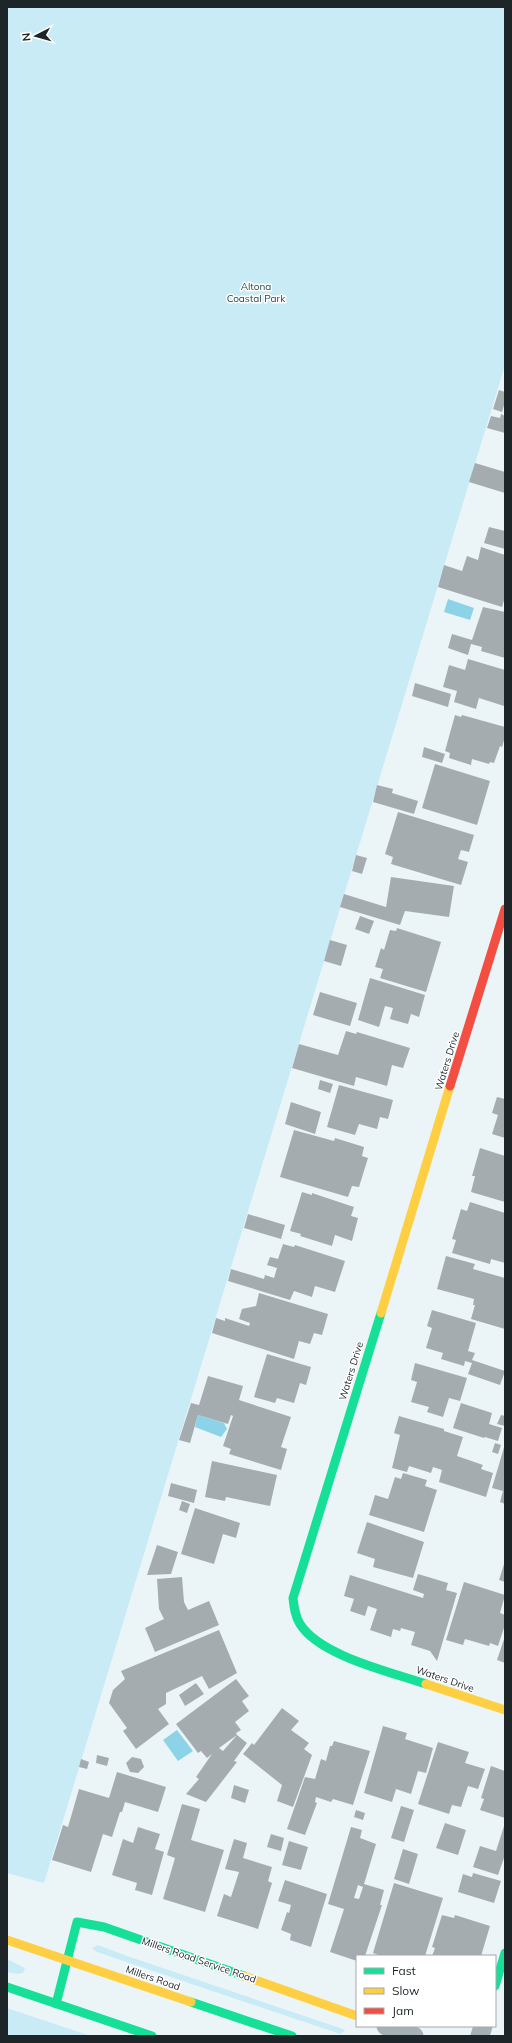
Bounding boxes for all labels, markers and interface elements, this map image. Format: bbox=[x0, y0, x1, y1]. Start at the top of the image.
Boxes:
north arrow bbox=[16, 16, 56, 56]
text: N bbox=[19, 32, 33, 42]
park label: Altona Coastal Park bbox=[227, 280, 286, 305]
street label: Waters Drive bbox=[432, 1030, 462, 1092]
street label: Waters Drive bbox=[336, 1340, 366, 1402]
street label: Waters Drive bbox=[414, 1663, 476, 1695]
street label: Millers Road Service Road bbox=[140, 1935, 258, 1985]
legend bbox=[356, 1955, 496, 2027]
street label: Millers Road bbox=[124, 1963, 182, 1993]
text: Fast bbox=[392, 1963, 416, 1978]
text: Slow bbox=[392, 1983, 420, 1998]
text: Jam bbox=[392, 2003, 414, 2018]

